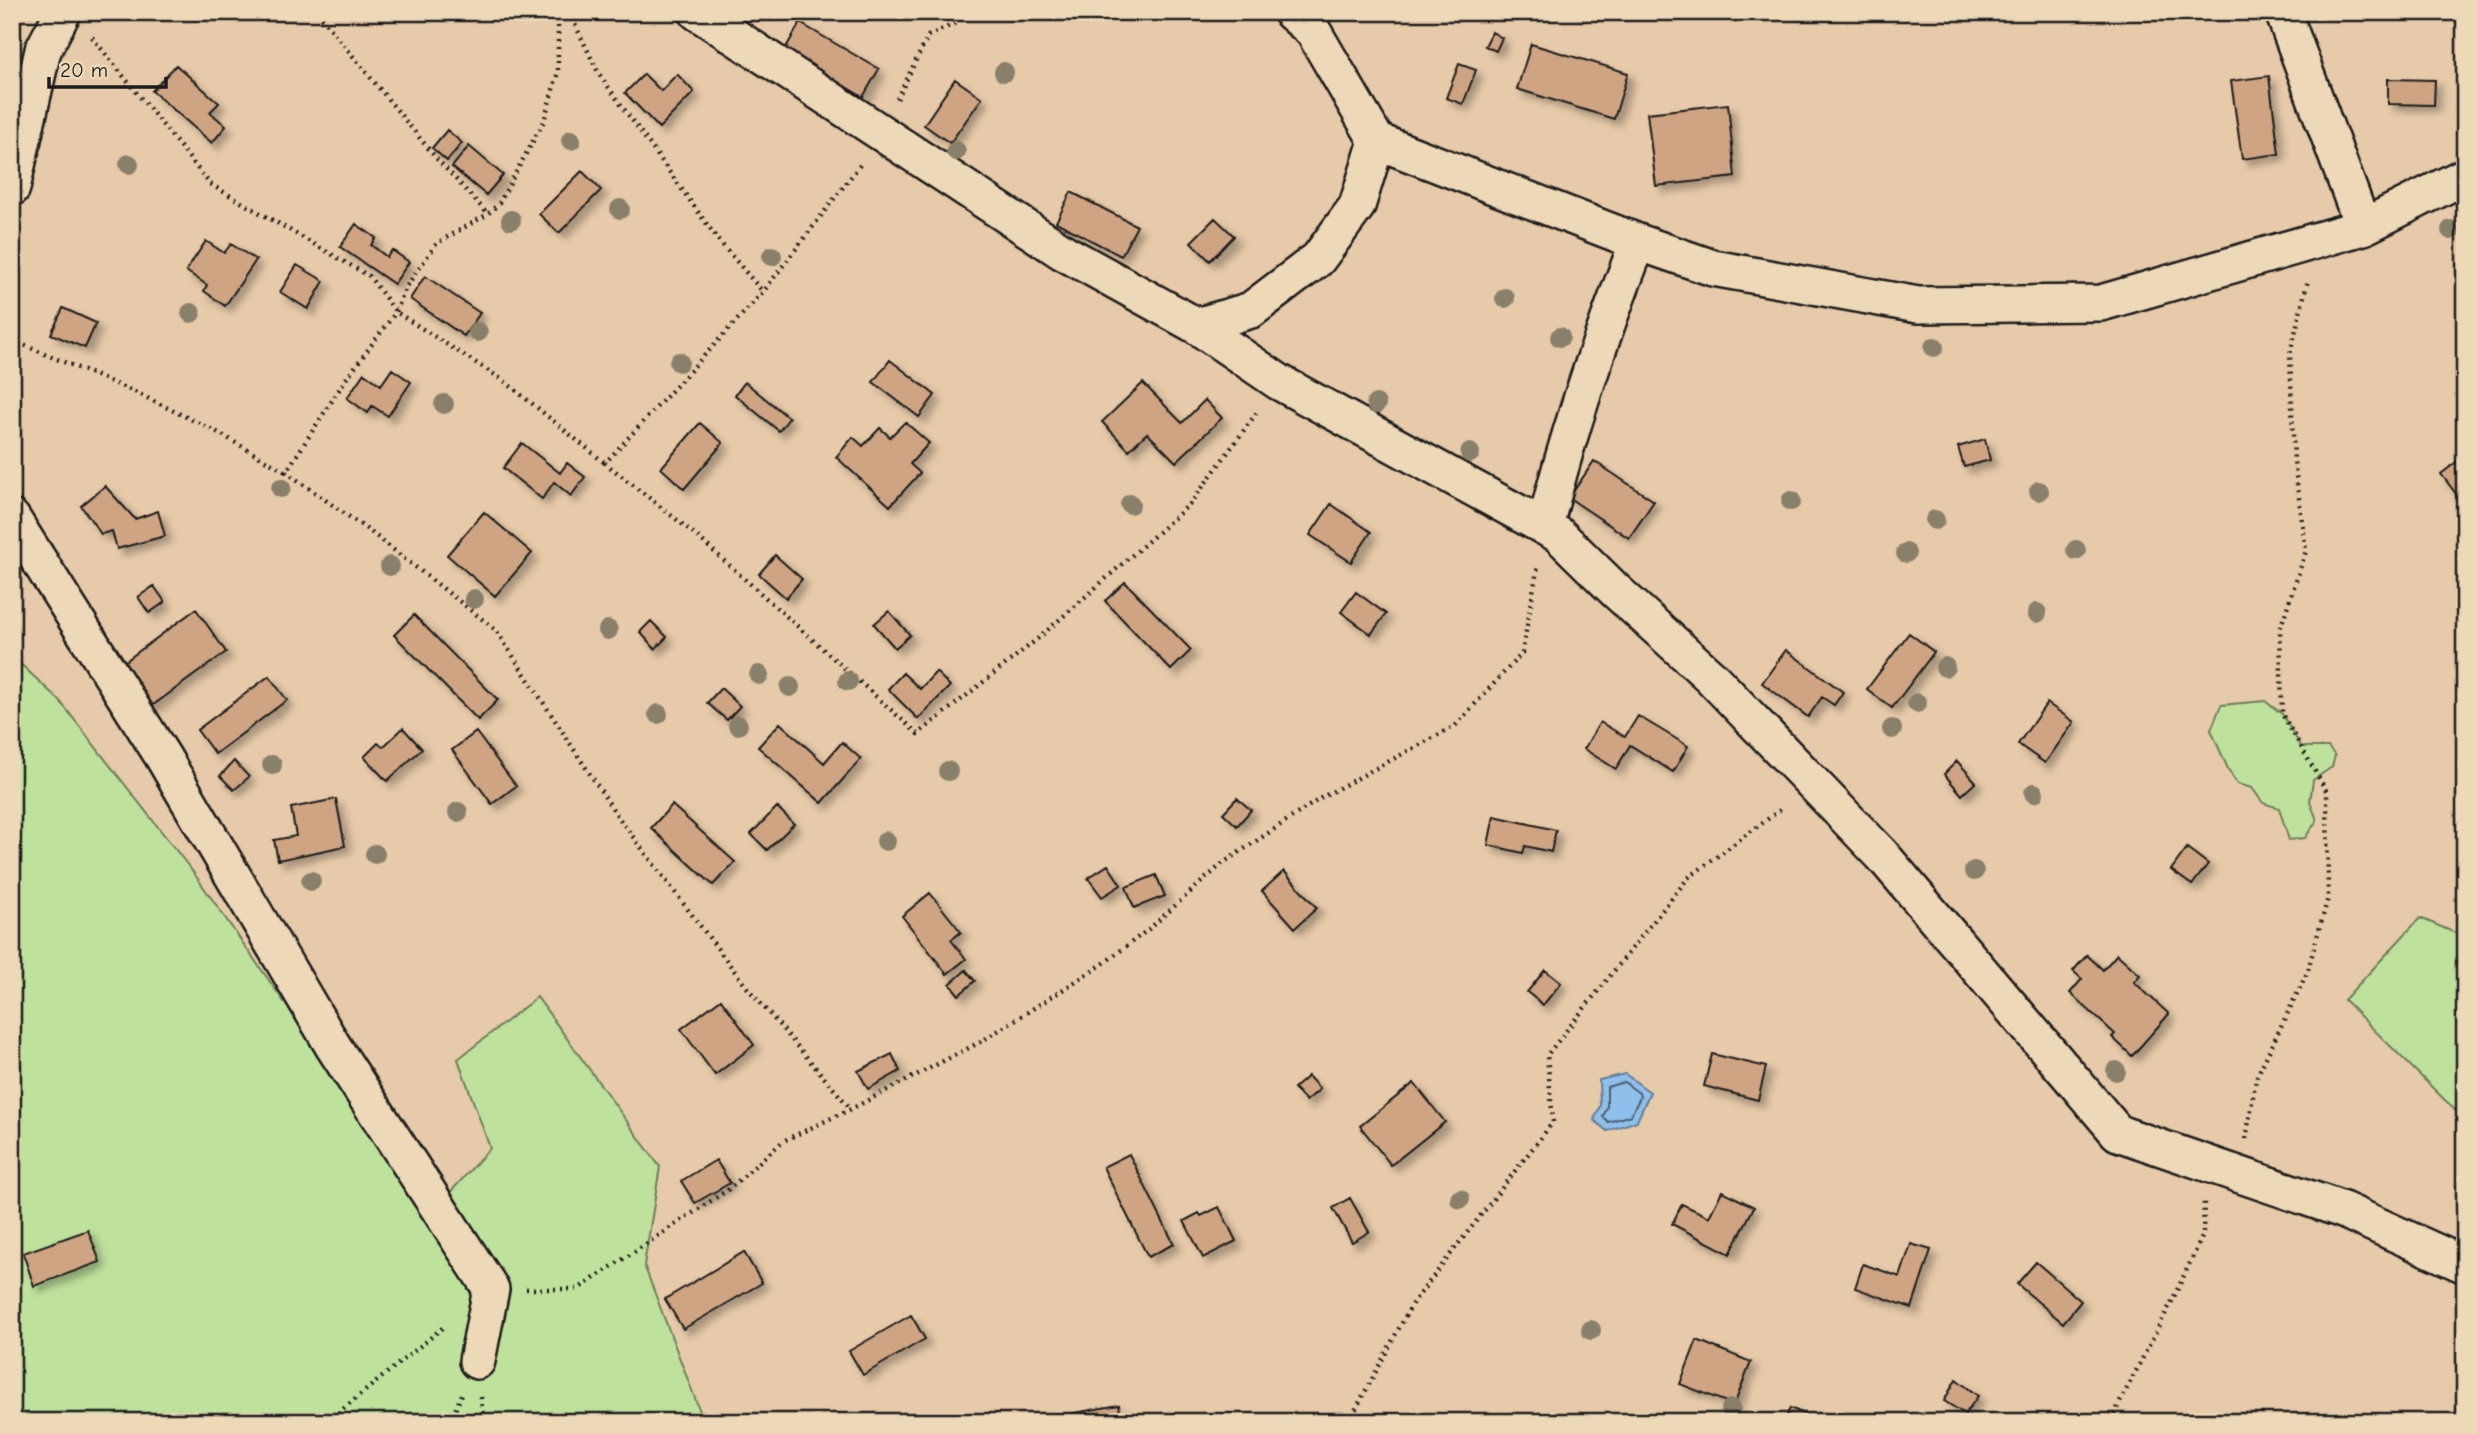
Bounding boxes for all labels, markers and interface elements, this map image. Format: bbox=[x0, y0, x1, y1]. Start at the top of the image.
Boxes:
scale bar bbox=[49, 46, 166, 90]
text: 20 m bbox=[60, 58, 108, 82]

